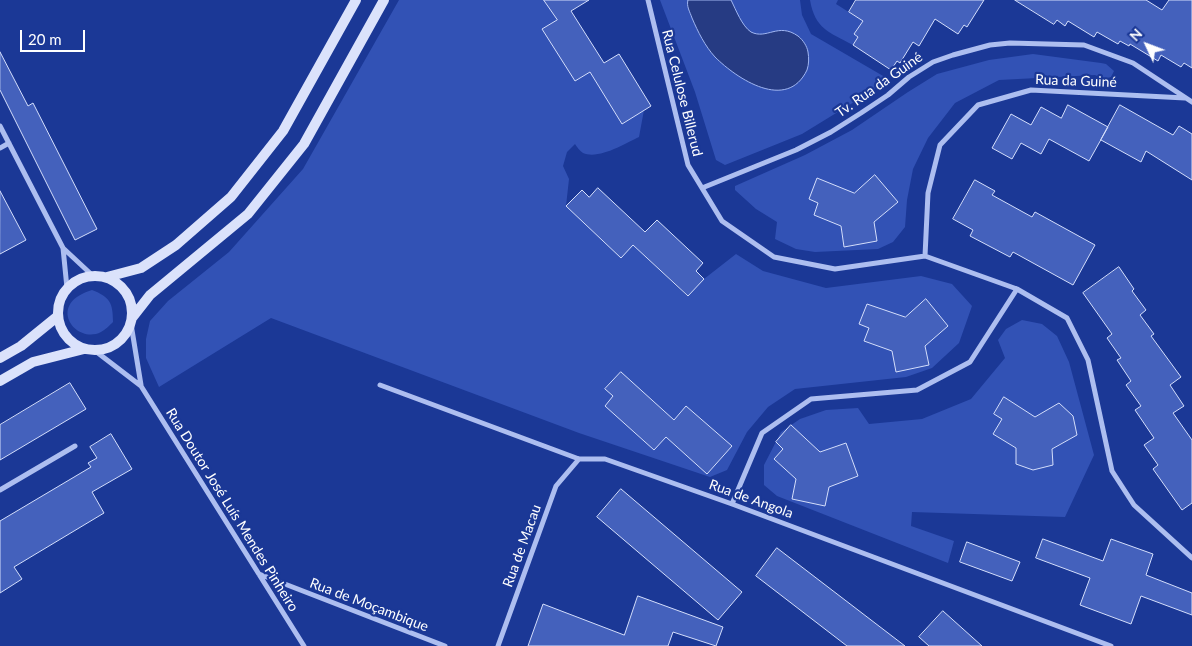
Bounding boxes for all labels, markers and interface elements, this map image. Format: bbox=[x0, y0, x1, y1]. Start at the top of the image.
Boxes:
scale bar bbox=[22, 20, 88, 52]
north arrow bbox=[1122, 20, 1172, 70]
text: N bbox=[1126, 25, 1146, 44]
street label: Rua Celulose Billerud bbox=[658, 28, 706, 158]
text: 20 m bbox=[28, 30, 62, 48]
street label: Tv. Rua da Guiné bbox=[832, 49, 926, 121]
street label: Rua da Guiné bbox=[1035, 71, 1117, 91]
street label: Rua Doutor José Luís Mendes Pinheiro bbox=[162, 405, 302, 615]
street label: Rua de Angola bbox=[707, 476, 795, 522]
street label: Rua de Macau bbox=[499, 502, 545, 590]
street label: Rua de Moçambique bbox=[307, 575, 431, 635]

